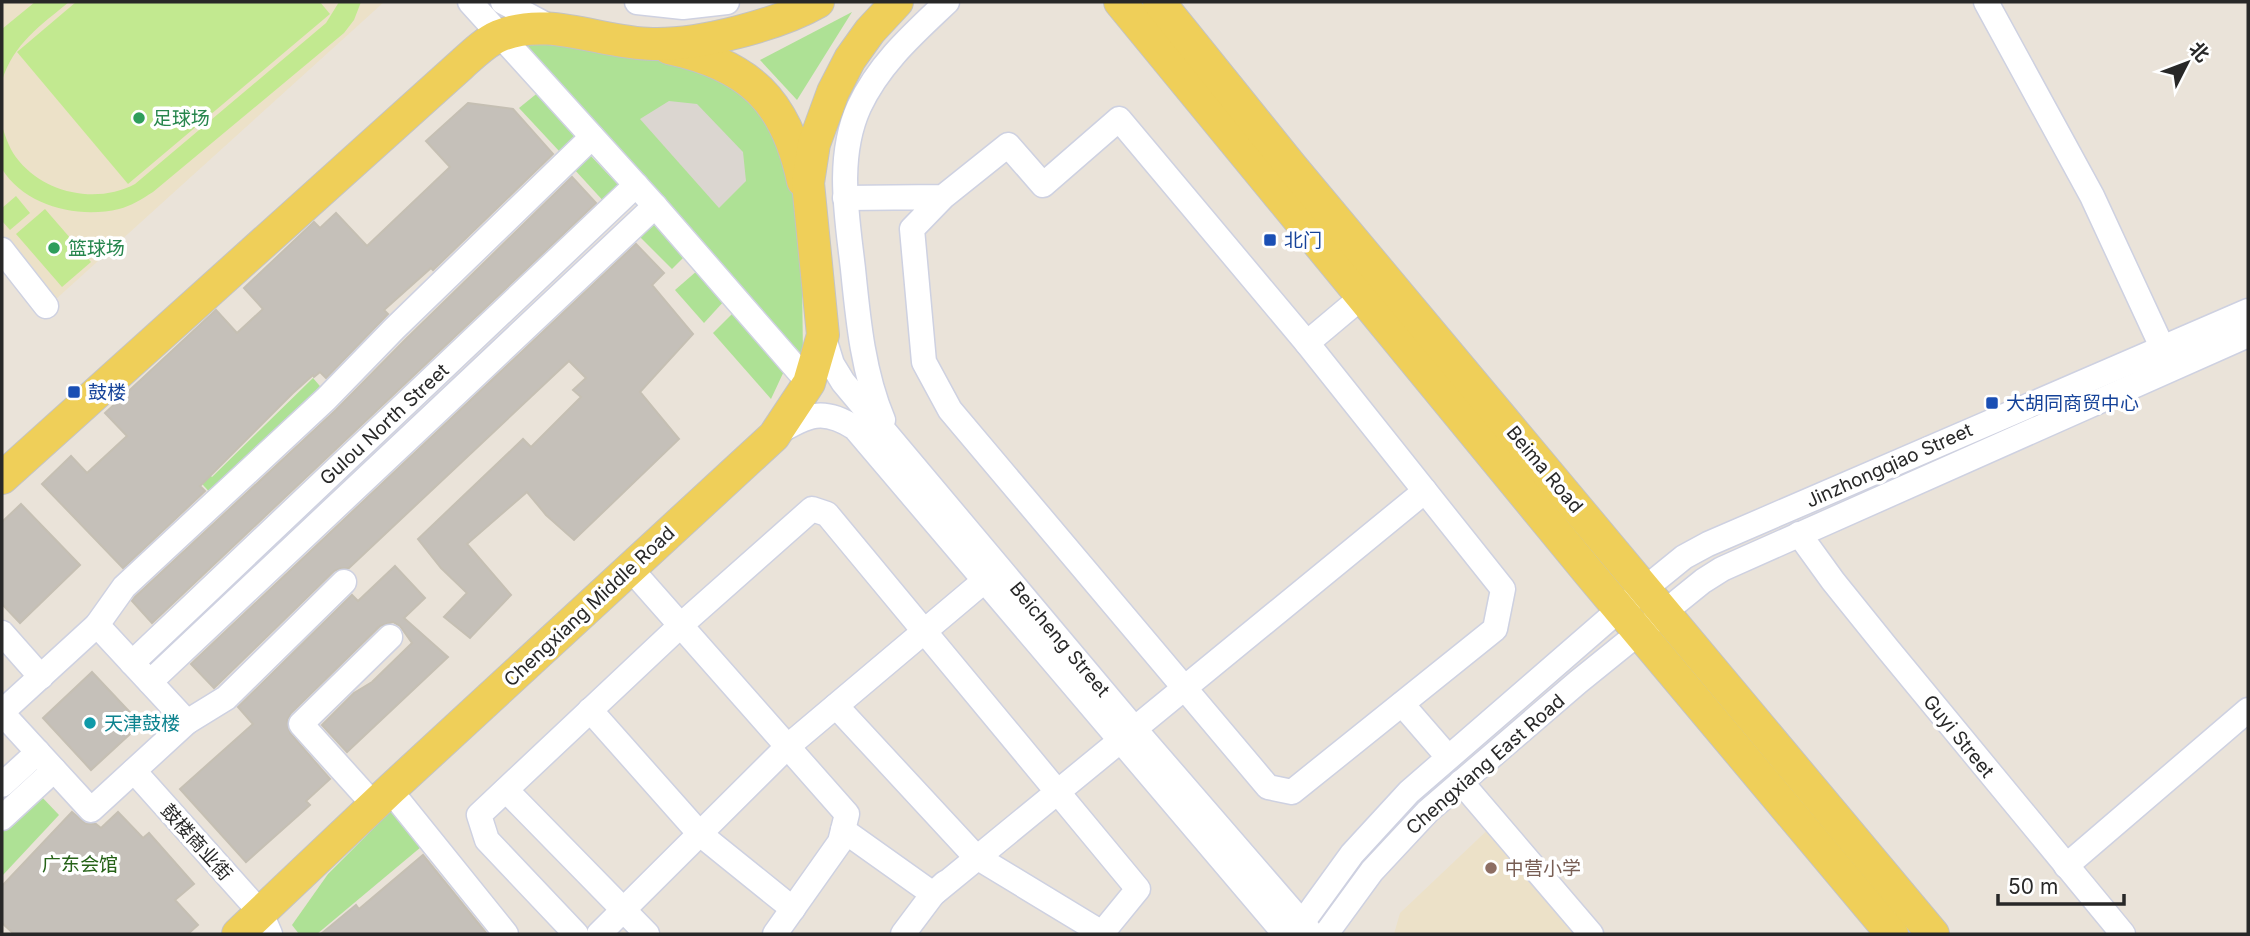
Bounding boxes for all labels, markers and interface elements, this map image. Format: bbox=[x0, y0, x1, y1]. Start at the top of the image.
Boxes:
north arrow bbox=[2152, 28, 2222, 98]
text: 北 bbox=[2184, 37, 2214, 67]
place label: 足球场 bbox=[153, 107, 210, 130]
marker: 足球场 bbox=[131, 110, 147, 126]
place label: 北门 bbox=[1284, 229, 1322, 252]
marker: 北门 bbox=[1262, 232, 1278, 248]
place label: 篮球场 bbox=[68, 237, 125, 260]
marker: 篮球场 bbox=[46, 240, 62, 256]
street label: Gulou North Street bbox=[315, 359, 453, 490]
place label: 鼓楼 bbox=[88, 381, 126, 404]
marker: 鼓楼 bbox=[66, 384, 82, 400]
place label: 大胡同商贸中心 bbox=[2006, 392, 2139, 415]
marker: 大胡同商贸中心 bbox=[1984, 395, 2000, 411]
street label: Jinzhongqiao Street bbox=[1802, 418, 1976, 513]
street label: Beima Road bbox=[1502, 421, 1588, 518]
street label: Chengxiang Middle Road bbox=[499, 521, 679, 691]
street label: Beicheng Street bbox=[1005, 577, 1114, 702]
street label: Chengxiang East Road bbox=[1401, 689, 1569, 839]
street label: Guyi Street bbox=[1918, 690, 1999, 782]
place label: 天津鼓楼 bbox=[104, 712, 180, 735]
marker: 天津鼓楼 bbox=[82, 715, 98, 731]
street label: 鼓楼商业街 bbox=[156, 799, 237, 885]
park label: 广东会馆 bbox=[42, 853, 118, 876]
place label: 中营小学 bbox=[1505, 857, 1581, 880]
marker: 中营小学 bbox=[1483, 860, 1499, 876]
scale bar bbox=[1998, 862, 2124, 906]
text: 50 m bbox=[2008, 874, 2058, 899]

